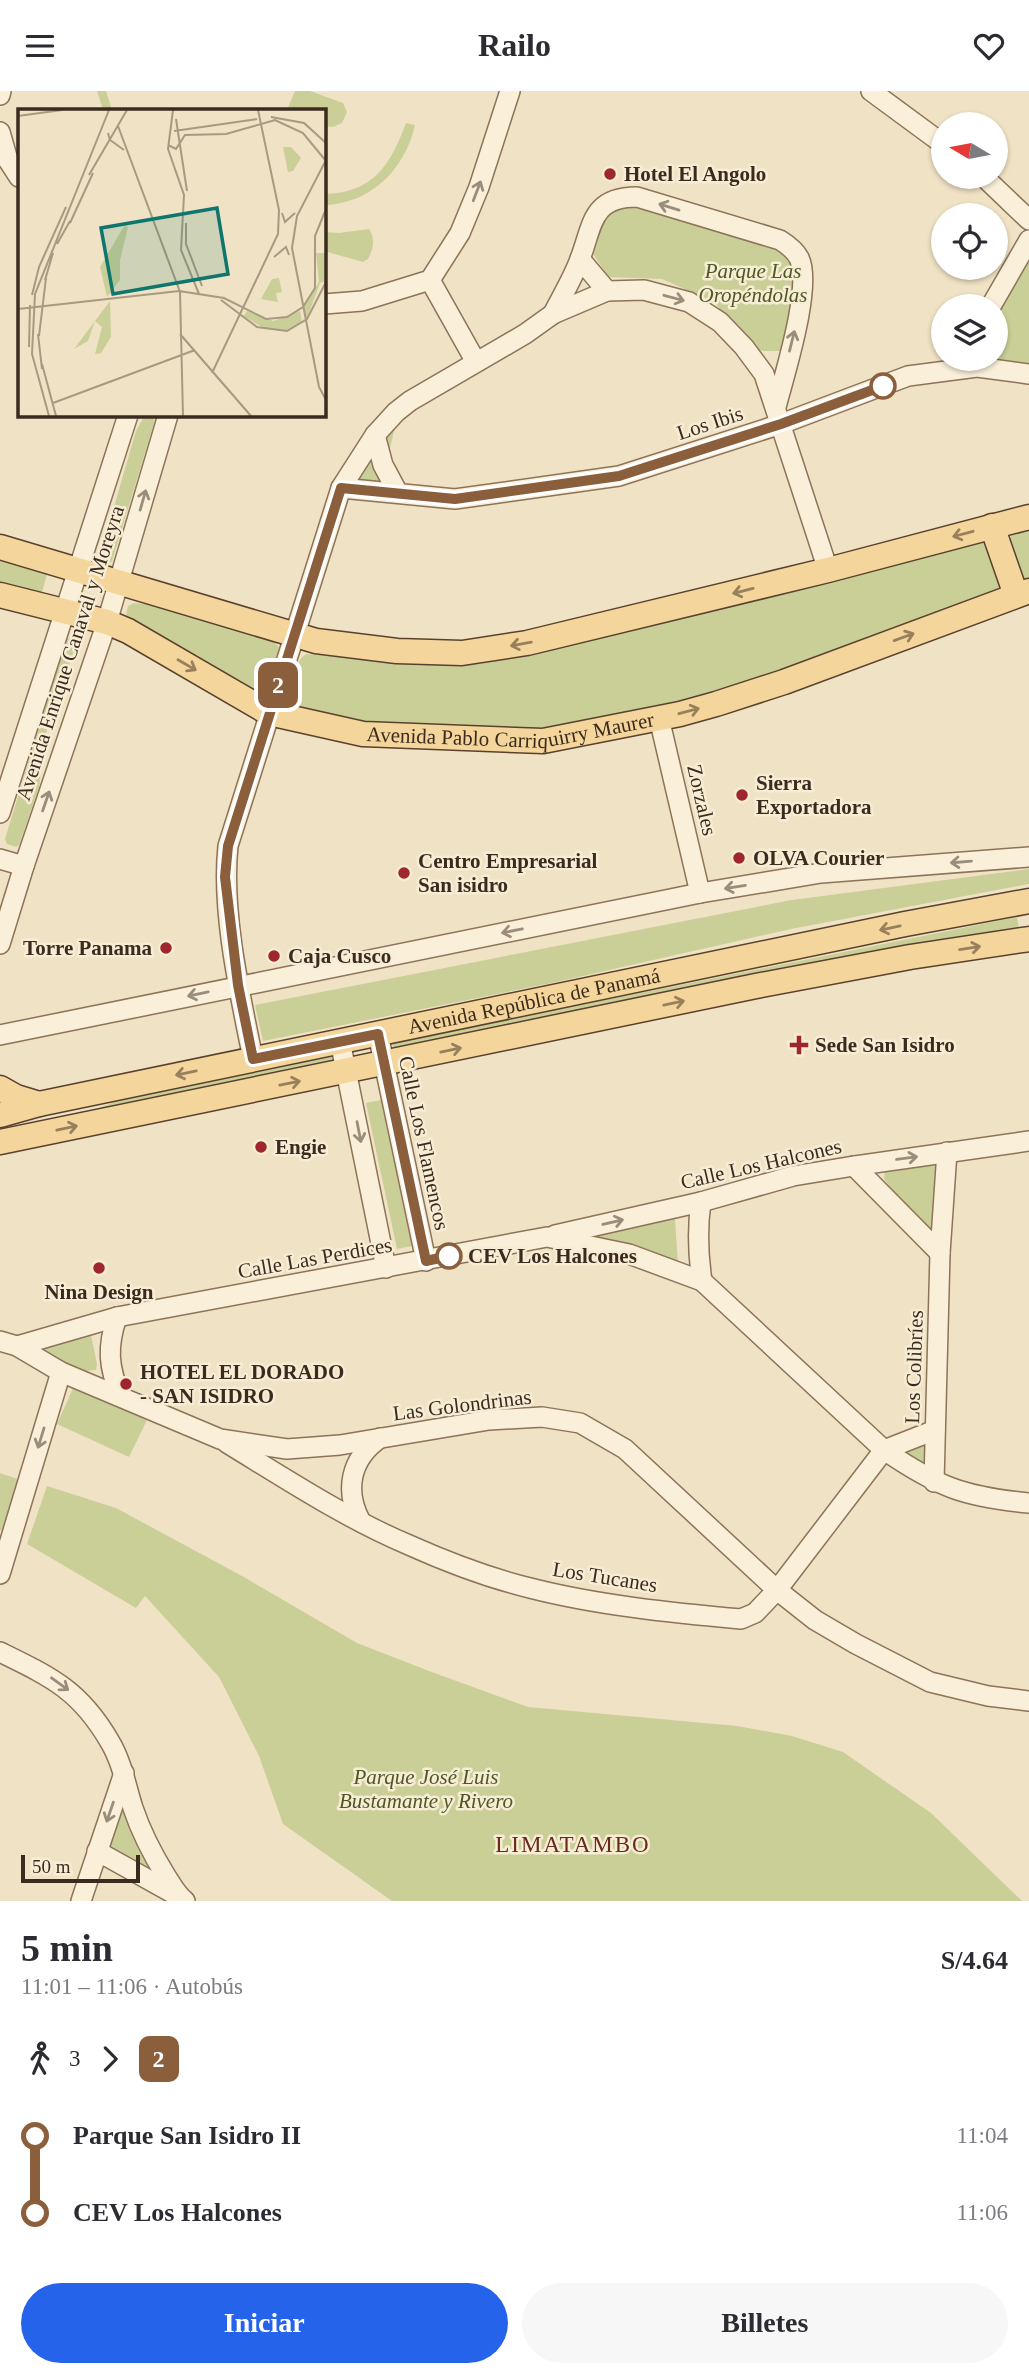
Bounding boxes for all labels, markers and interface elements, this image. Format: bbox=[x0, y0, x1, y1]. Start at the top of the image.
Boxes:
icon: menu bbox=[21, 27, 59, 65]
text: Railo bbox=[478, 27, 551, 63]
icon: heart bbox=[970, 27, 1008, 65]
inset map bbox=[18, 109, 326, 417]
north arrow bbox=[931, 112, 1008, 189]
map controls bbox=[931, 112, 1008, 371]
place label: Hotel El Angolo bbox=[624, 162, 766, 186]
marker: Hotel El Angolo bbox=[602, 166, 618, 182]
one-way arrow bbox=[471, 181, 484, 203]
one-way arrow bbox=[659, 199, 681, 212]
button: locate bbox=[931, 203, 1008, 280]
park label: Parque Las Oropéndolas bbox=[699, 259, 807, 307]
one-way arrow bbox=[662, 292, 685, 305]
button: layers bbox=[931, 294, 1008, 371]
one-way arrow bbox=[786, 331, 799, 353]
unlabelled marker bbox=[870, 373, 896, 399]
street label: Los Ibis bbox=[674, 401, 746, 445]
one-way arrow bbox=[138, 489, 151, 511]
street label: Avenida Enrique Canaval y Moreyra bbox=[11, 502, 129, 803]
one-way arrow bbox=[952, 528, 975, 541]
one-way arrow bbox=[732, 585, 755, 598]
one-way arrow bbox=[893, 630, 915, 642]
one-way arrow bbox=[511, 638, 533, 651]
one-way arrow bbox=[176, 658, 196, 672]
line badge: 2 bbox=[255, 662, 301, 708]
text: 2 bbox=[272, 672, 284, 698]
one-way arrow bbox=[678, 704, 700, 717]
street label: Avenida Pablo Carriquirry Maurer bbox=[366, 707, 656, 753]
street label: Zorzales bbox=[682, 762, 722, 838]
place label: Sierra Exportadora bbox=[756, 771, 872, 819]
marker: Sierra Exportadora bbox=[734, 787, 750, 803]
one-way arrow bbox=[41, 791, 53, 813]
place label: OLVA Courier bbox=[753, 846, 884, 870]
place label: Centro Empresarial San isidro bbox=[418, 849, 598, 897]
marker: OLVA Courier bbox=[731, 850, 747, 866]
one-way arrow bbox=[950, 856, 973, 869]
marker: Centro Empresarial San isidro bbox=[396, 865, 412, 881]
one-way arrow bbox=[724, 881, 747, 894]
one-way arrow bbox=[879, 921, 902, 935]
one-way arrow bbox=[501, 924, 524, 938]
place label: Torre Panama bbox=[23, 936, 152, 960]
marker: Torre Panama bbox=[158, 940, 174, 956]
one-way arrow bbox=[958, 941, 981, 954]
place label: Caja Cusco bbox=[288, 944, 391, 968]
marker: Caja Cusco bbox=[266, 948, 282, 964]
street label: Avenida República de Panamá bbox=[406, 963, 663, 1039]
one-way arrow bbox=[187, 987, 210, 1001]
one-way arrow bbox=[662, 995, 685, 1009]
place label: Sede San Isidro bbox=[815, 1033, 955, 1057]
marker: Sede San Isidro bbox=[789, 1035, 809, 1055]
one-way arrow bbox=[439, 1042, 462, 1056]
street label: Calle Los Flamencos bbox=[394, 1054, 454, 1232]
one-way arrow bbox=[175, 1067, 198, 1081]
one-way arrow bbox=[278, 1076, 301, 1089]
one-way arrow bbox=[55, 1120, 78, 1134]
one-way arrow bbox=[353, 1120, 367, 1142]
street label: Calle Los Halcones bbox=[678, 1134, 844, 1194]
place label: Engie bbox=[275, 1135, 326, 1159]
marker: Engie bbox=[253, 1139, 269, 1155]
one-way arrow bbox=[895, 1151, 918, 1164]
one-way arrow bbox=[601, 1215, 624, 1228]
street label: Calle Las Perdices bbox=[236, 1233, 394, 1283]
marker: CEV Los Halcones bbox=[436, 1243, 462, 1269]
place label: CEV Los Halcones bbox=[468, 1244, 637, 1268]
marker: Nina Design bbox=[91, 1260, 107, 1276]
place label: Nina Design bbox=[44, 1280, 154, 1304]
street label: Los Colibríes bbox=[900, 1310, 928, 1424]
place label: HOTEL EL DORADO - SAN ISIDRO bbox=[140, 1360, 344, 1408]
marker: HOTEL EL DORADO - SAN ISIDRO bbox=[118, 1376, 134, 1392]
street label: Las Golondrinas bbox=[391, 1385, 533, 1425]
one-way arrow bbox=[34, 1427, 47, 1449]
street label: Los Tucanes bbox=[551, 1557, 659, 1597]
one-way arrow bbox=[50, 1677, 69, 1691]
park label: Parque José Luis Bustamante y Rivero bbox=[339, 1765, 513, 1813]
one-way arrow bbox=[103, 1801, 115, 1823]
district label: LIMATAMBO bbox=[495, 1832, 651, 1857]
scale bar bbox=[21, 1852, 140, 1884]
text: 50 m bbox=[32, 1856, 71, 1877]
text: 5 min bbox=[21, 1927, 113, 1969]
text: S/4.64 bbox=[941, 1946, 1008, 1975]
text: 11:01 – 11:06 · Autobús bbox=[21, 1974, 243, 1999]
icon: walk bbox=[21, 2040, 59, 2078]
icon: forward bbox=[91, 2040, 129, 2078]
text: 3 bbox=[69, 2046, 81, 2071]
text: 2 bbox=[153, 2046, 165, 2072]
text: Parque San Isidro II bbox=[73, 2121, 301, 2150]
text: 11:04 bbox=[956, 2123, 1008, 2148]
text: CEV Los Halcones bbox=[73, 2198, 282, 2227]
text: 11:06 bbox=[956, 2200, 1008, 2225]
button: Iniciar bbox=[21, 2283, 508, 2363]
button: Billetes bbox=[522, 2283, 1008, 2363]

